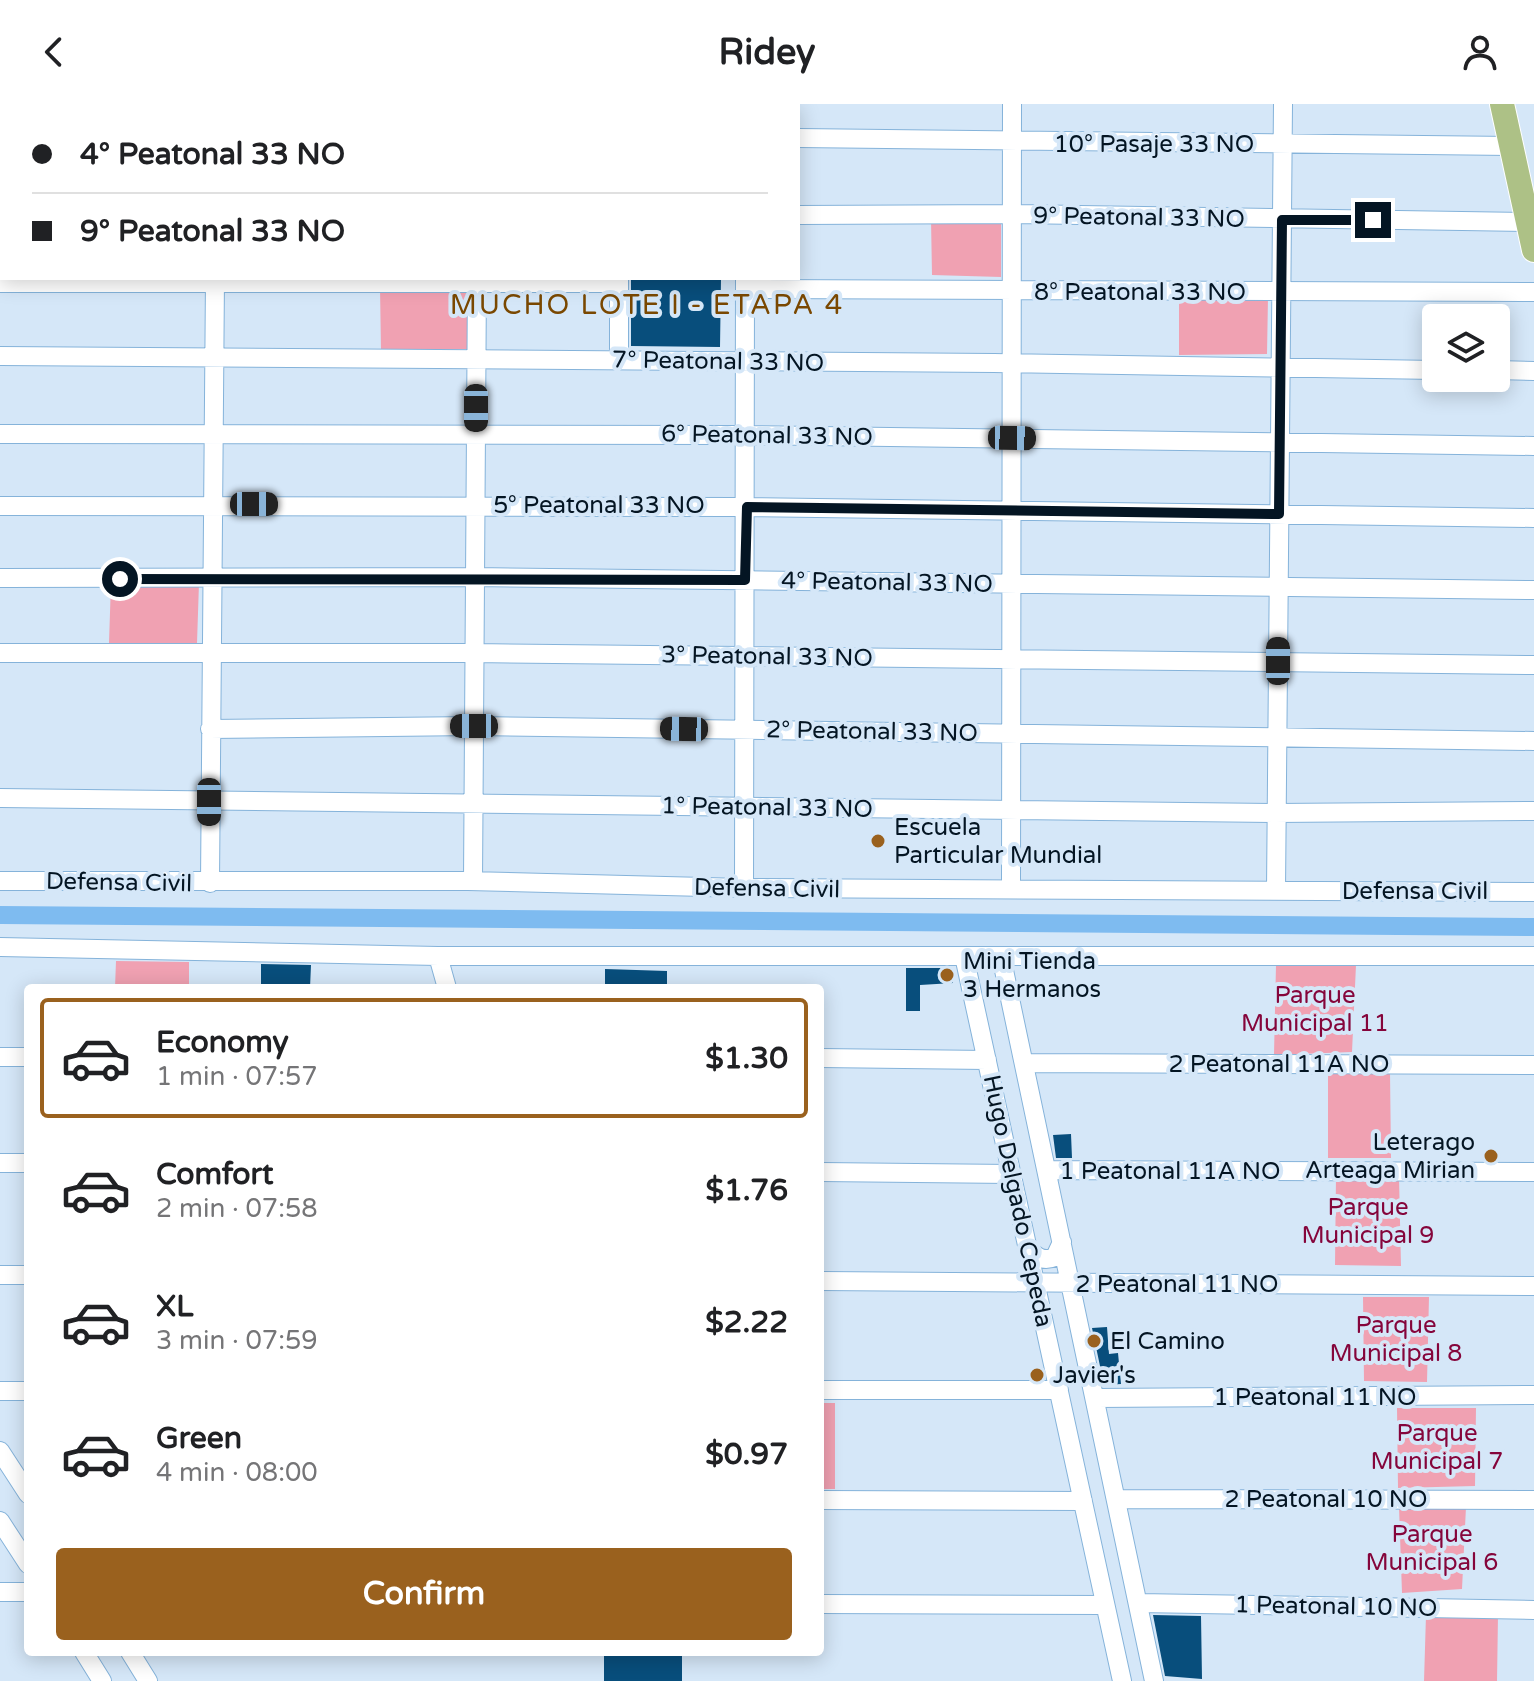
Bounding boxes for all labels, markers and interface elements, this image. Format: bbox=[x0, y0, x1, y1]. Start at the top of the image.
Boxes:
icon: back bbox=[32, 30, 76, 74]
icon: person bbox=[1458, 30, 1502, 74]
text: Ridey bbox=[719, 31, 815, 74]
street label: 10° Pasaje 33 NO bbox=[1054, 130, 1254, 159]
text: 4° Peatonal 33 NO bbox=[80, 136, 345, 173]
street label: 9° Peatonal 33 NO bbox=[1033, 201, 1245, 234]
route end bbox=[1355, 202, 1391, 238]
text: 9° Peatonal 33 NO bbox=[80, 213, 345, 250]
street label: 8° Peatonal 33 NO bbox=[1034, 278, 1246, 307]
district label: MUCHO LOTE I - ETAPA 4 bbox=[450, 288, 844, 322]
map controls bbox=[1422, 304, 1510, 392]
button: layers bbox=[1422, 304, 1510, 392]
street label: 7° Peatonal 33 NO bbox=[612, 345, 824, 378]
car bbox=[464, 384, 488, 432]
street label: 6° Peatonal 33 NO bbox=[661, 419, 873, 452]
car bbox=[988, 426, 1036, 450]
street label: 5° Peatonal 33 NO bbox=[493, 491, 705, 520]
car bbox=[230, 492, 278, 516]
route start bbox=[102, 561, 138, 597]
street label: 4° Peatonal 33 NO bbox=[781, 566, 993, 599]
car bbox=[1266, 637, 1290, 685]
street label: 3° Peatonal 33 NO bbox=[661, 640, 873, 673]
car bbox=[450, 714, 498, 738]
street label: 2° Peatonal 33 NO bbox=[766, 715, 978, 748]
car bbox=[660, 717, 708, 741]
car bbox=[197, 778, 221, 826]
street label: 1° Peatonal 33 NO bbox=[661, 791, 873, 824]
place label: Escuela Particular Mundial bbox=[894, 813, 1102, 870]
marker: Escuela Particular Mundial bbox=[869, 832, 887, 850]
street label: Defensa Civil bbox=[46, 867, 192, 898]
street label: Defensa Civil bbox=[694, 873, 840, 904]
street label: Defensa Civil bbox=[1342, 877, 1488, 906]
place label: Mini Tienda 3 Hermanos bbox=[963, 947, 1101, 1004]
marker: Mini Tienda 3 Hermanos bbox=[938, 966, 956, 984]
park label: Parque Municipal 11 bbox=[1241, 981, 1389, 1038]
icon: car bbox=[60, 1022, 132, 1094]
text: Economy bbox=[156, 1024, 289, 1061]
text: $1.30 bbox=[705, 1040, 788, 1077]
street label: 2 Peatonal 11A NO bbox=[1169, 1050, 1389, 1079]
text: 1 min · 07:57 bbox=[156, 1061, 318, 1092]
street label: Hugo Delgado Cepeda bbox=[977, 1072, 1058, 1330]
place label: Leterago Arteaga Mirian bbox=[1305, 1128, 1475, 1185]
marker: Leterago Arteaga Mirian bbox=[1482, 1147, 1500, 1165]
icon: car bbox=[60, 1154, 132, 1226]
text: Comfort bbox=[156, 1156, 274, 1193]
street label: 1 Peatonal 11A NO bbox=[1060, 1157, 1280, 1186]
text: $1.76 bbox=[706, 1172, 788, 1209]
text: 2 min · 07:58 bbox=[156, 1193, 318, 1224]
park label: Parque Municipal 9 bbox=[1302, 1193, 1434, 1250]
street label: 2 Peatonal 11 NO bbox=[1076, 1270, 1278, 1299]
icon: car bbox=[60, 1286, 132, 1358]
text: XL bbox=[156, 1288, 193, 1325]
text: $2.22 bbox=[705, 1304, 788, 1341]
park label: Parque Municipal 8 bbox=[1330, 1311, 1462, 1368]
text: 3 min · 07:59 bbox=[156, 1325, 318, 1356]
place label: El Camino bbox=[1110, 1327, 1225, 1356]
marker: El Camino bbox=[1085, 1332, 1103, 1350]
place label: Javier's bbox=[1053, 1361, 1136, 1390]
marker: Javier's bbox=[1028, 1366, 1046, 1384]
street label: 1 Peatonal 11 NO bbox=[1214, 1383, 1416, 1412]
icon: car bbox=[60, 1418, 132, 1490]
park label: Parque Municipal 7 bbox=[1371, 1419, 1503, 1476]
text: Green bbox=[156, 1420, 242, 1457]
text: $0.97 bbox=[705, 1436, 788, 1473]
text: 4 min · 08:00 bbox=[156, 1457, 318, 1488]
street label: 2 Peatonal 10 NO bbox=[1225, 1485, 1427, 1514]
park label: Parque Municipal 6 bbox=[1366, 1520, 1498, 1577]
button: Confirm bbox=[56, 1548, 792, 1640]
street label: 1 Peatonal 10 NO bbox=[1234, 1590, 1438, 1623]

